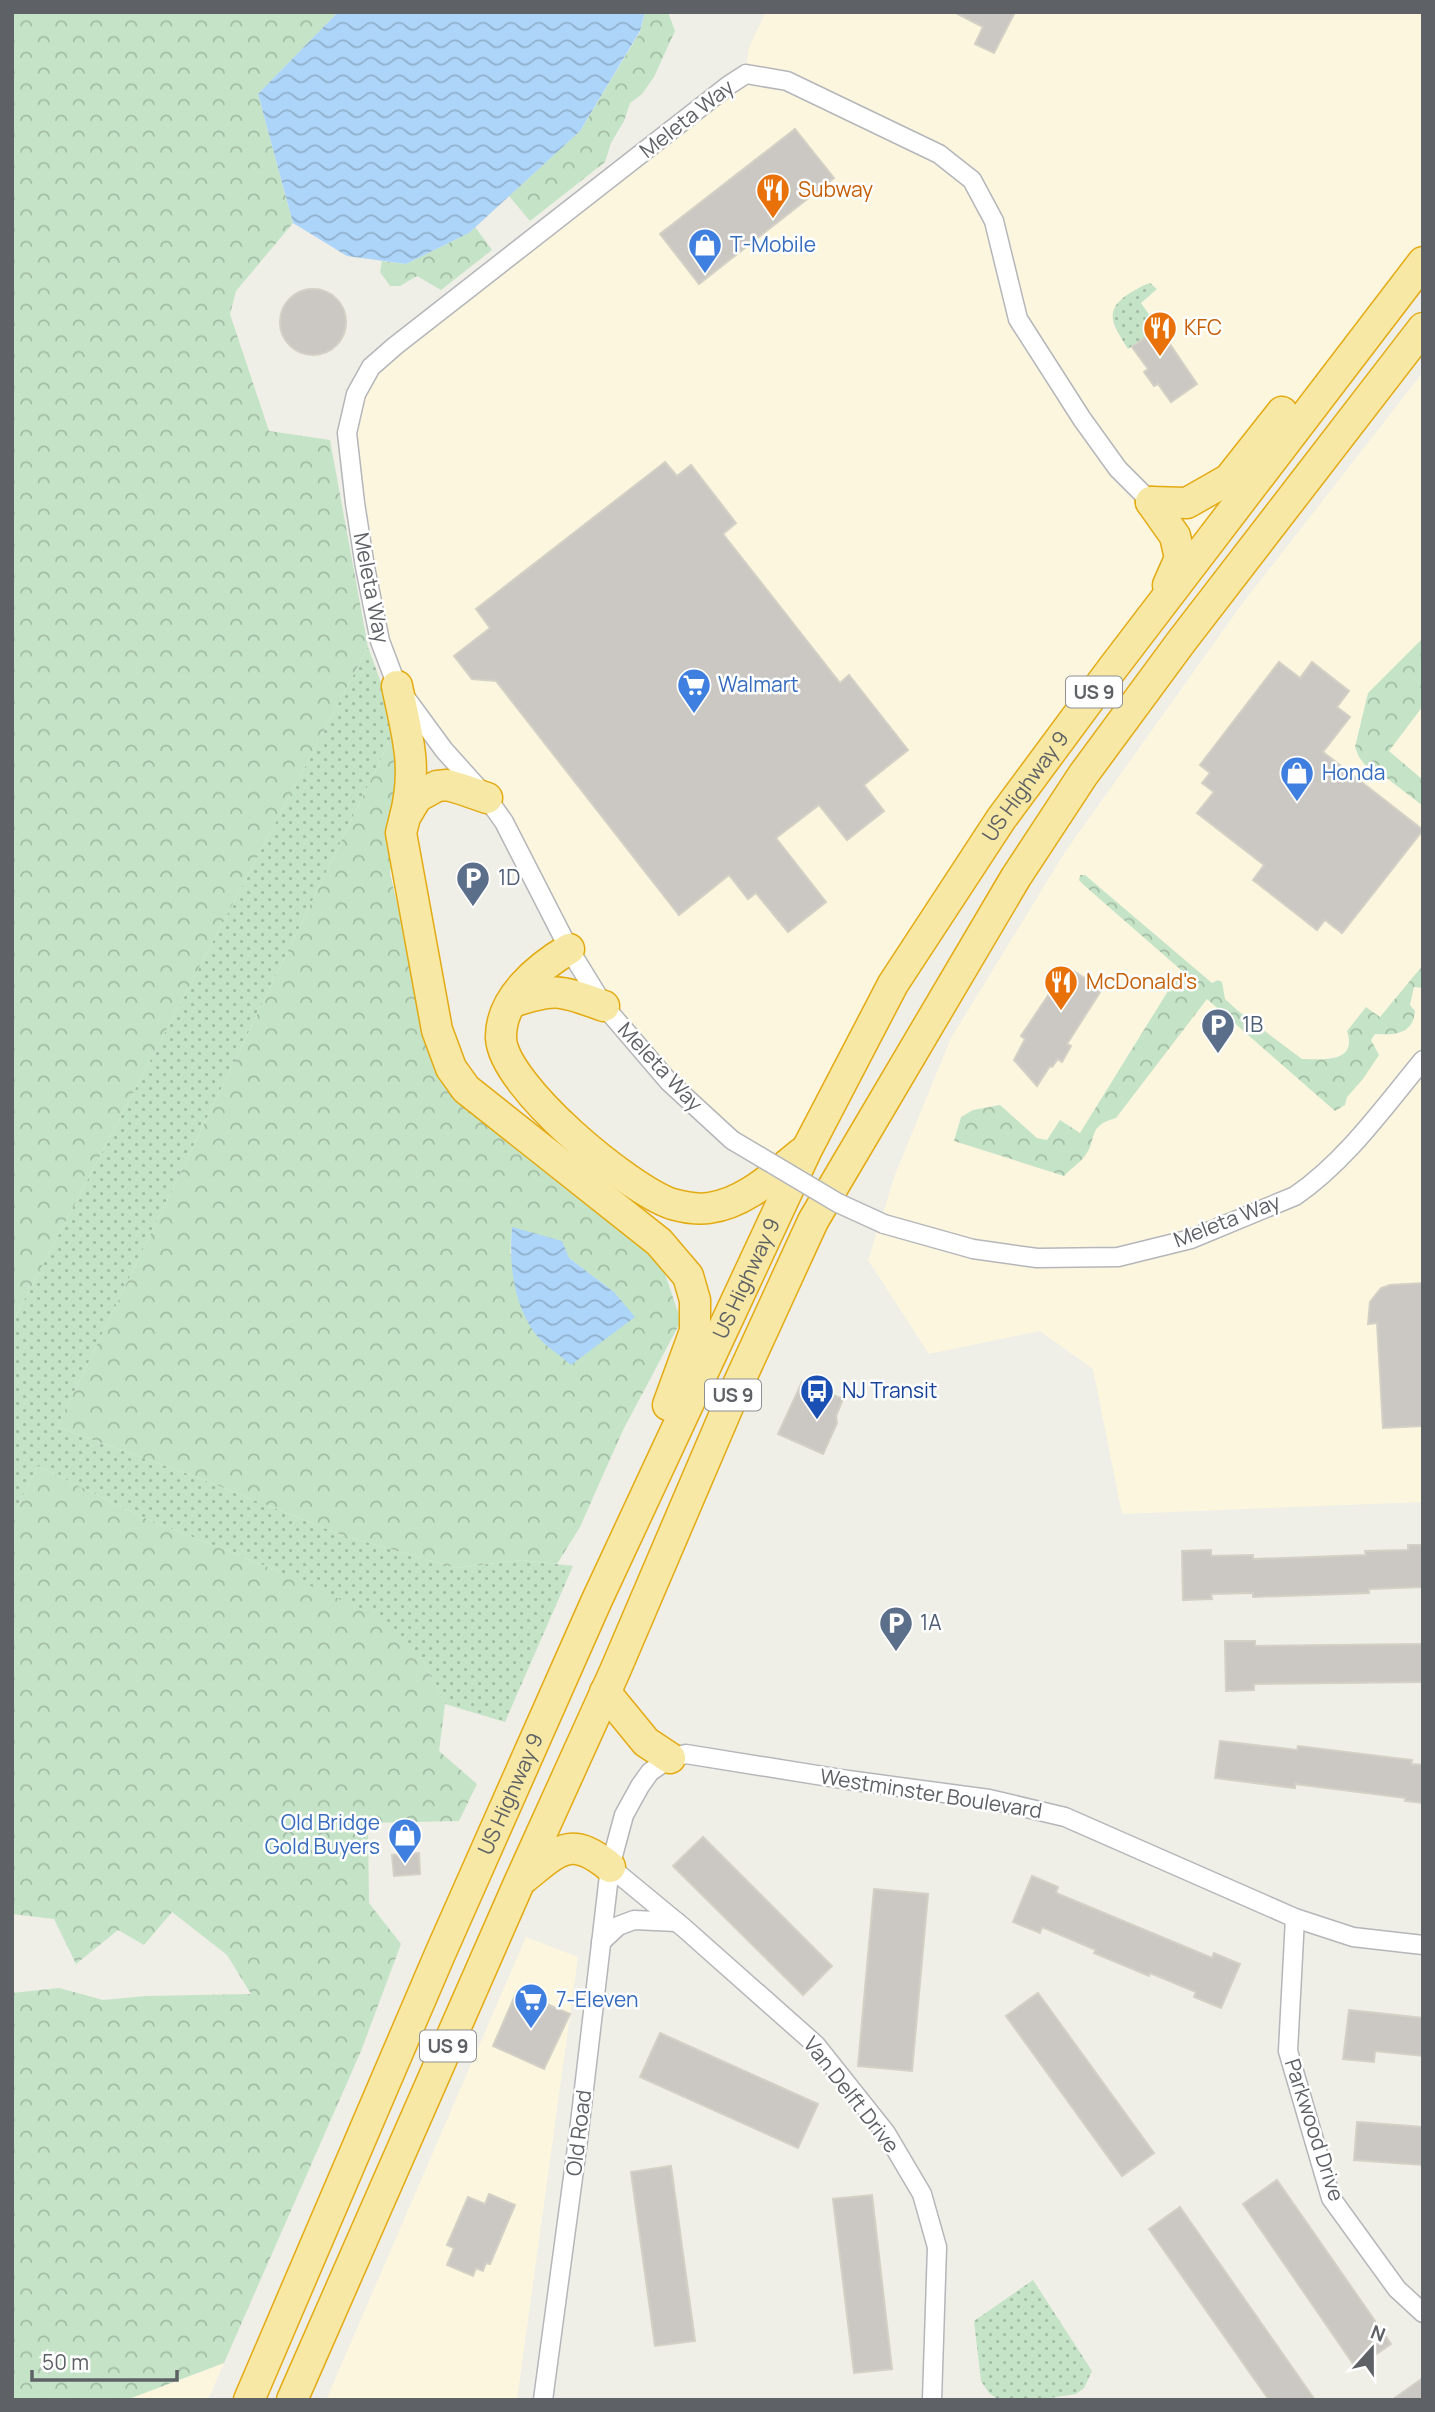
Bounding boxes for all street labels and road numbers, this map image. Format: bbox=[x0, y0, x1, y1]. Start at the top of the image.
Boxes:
street label: Meleta Way bbox=[634, 73, 739, 164]
street label: Meleta Way bbox=[348, 530, 396, 646]
road number: US 9 bbox=[1066, 677, 1122, 708]
street label: US Highway 9 bbox=[975, 725, 1074, 847]
street label: Meleta Way bbox=[612, 1016, 709, 1117]
street label: Meleta Way bbox=[1169, 1187, 1284, 1253]
street label: US Highway 9 bbox=[706, 1213, 786, 1343]
road number: US 9 bbox=[705, 1380, 761, 1410]
street label: US Highway 9 bbox=[471, 1729, 549, 1859]
street label: Westminster Boulevard bbox=[818, 1762, 1044, 1824]
road number: US 9 bbox=[420, 2030, 476, 2062]
street label: Van Delft Drive bbox=[798, 2030, 906, 2158]
street label: Parkwood Drive bbox=[1279, 2055, 1351, 2204]
street label: Old Road bbox=[559, 2088, 597, 2178]

